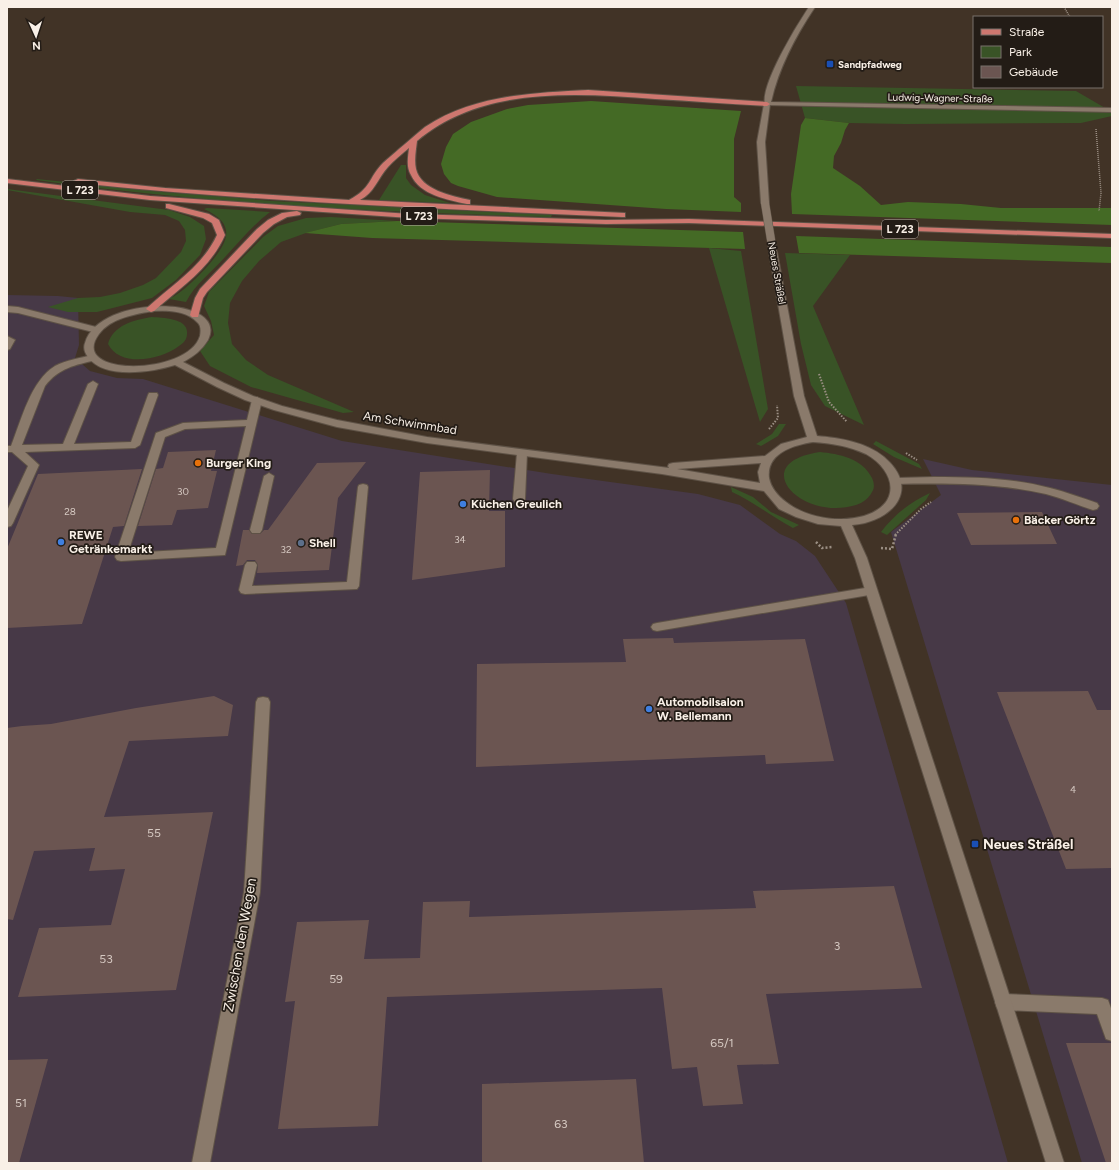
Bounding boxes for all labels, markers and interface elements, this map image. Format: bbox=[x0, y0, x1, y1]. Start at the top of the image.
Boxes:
north arrow bbox=[16, 16, 56, 56]
legend bbox=[973, 16, 1103, 88]
text: Straße bbox=[1009, 25, 1045, 39]
text: N bbox=[32, 39, 41, 52]
text: Park bbox=[1009, 45, 1032, 59]
place label: Sandpfadweg bbox=[838, 58, 902, 71]
marker: Sandpfadweg bbox=[825, 59, 835, 69]
text: Gebäude bbox=[1009, 65, 1059, 79]
street label: Ludwig-Wagner-Straße bbox=[887, 91, 993, 105]
road number: L 723 bbox=[62, 181, 98, 199]
road number: L 723 bbox=[401, 207, 437, 225]
road number: L 723 bbox=[882, 220, 918, 238]
street label: Neues Sträßel bbox=[765, 241, 789, 305]
street label: Am Schwimmbad bbox=[362, 409, 458, 437]
place label: Burger King bbox=[206, 456, 271, 470]
marker: Burger King bbox=[193, 458, 203, 468]
house number: 30 bbox=[177, 485, 189, 498]
place label: Küchen Greulich bbox=[471, 497, 562, 511]
marker: Küchen Greulich bbox=[458, 499, 468, 509]
house number: 28 bbox=[64, 505, 76, 518]
place label: Bäcker Görtz bbox=[1024, 513, 1096, 527]
marker: Bäcker Görtz bbox=[1011, 515, 1021, 525]
place label: REWE Getränkemarkt bbox=[69, 528, 153, 556]
house number: 34 bbox=[454, 533, 466, 546]
place label: Shell bbox=[309, 536, 336, 550]
marker: REWE Getränkemarkt bbox=[56, 537, 66, 547]
marker: Shell bbox=[296, 538, 306, 548]
house number: 32 bbox=[280, 543, 292, 556]
place label: Automobilsalon W. Bellemann bbox=[657, 695, 744, 723]
marker: Automobilsalon W. Bellemann bbox=[644, 704, 654, 714]
house number: 4 bbox=[1070, 783, 1076, 796]
house number: 55 bbox=[147, 826, 161, 840]
place label: Neues Sträßel bbox=[983, 836, 1073, 853]
marker: Neues Sträßel bbox=[970, 839, 980, 849]
street label: Zwischen den Wegen bbox=[220, 877, 260, 1013]
house number: 3 bbox=[834, 939, 840, 953]
house number: 53 bbox=[99, 952, 113, 966]
house number: 59 bbox=[329, 972, 343, 986]
house number: 65/1 bbox=[710, 1036, 734, 1050]
house number: 51 bbox=[15, 1096, 27, 1110]
house number: 63 bbox=[554, 1117, 568, 1131]

